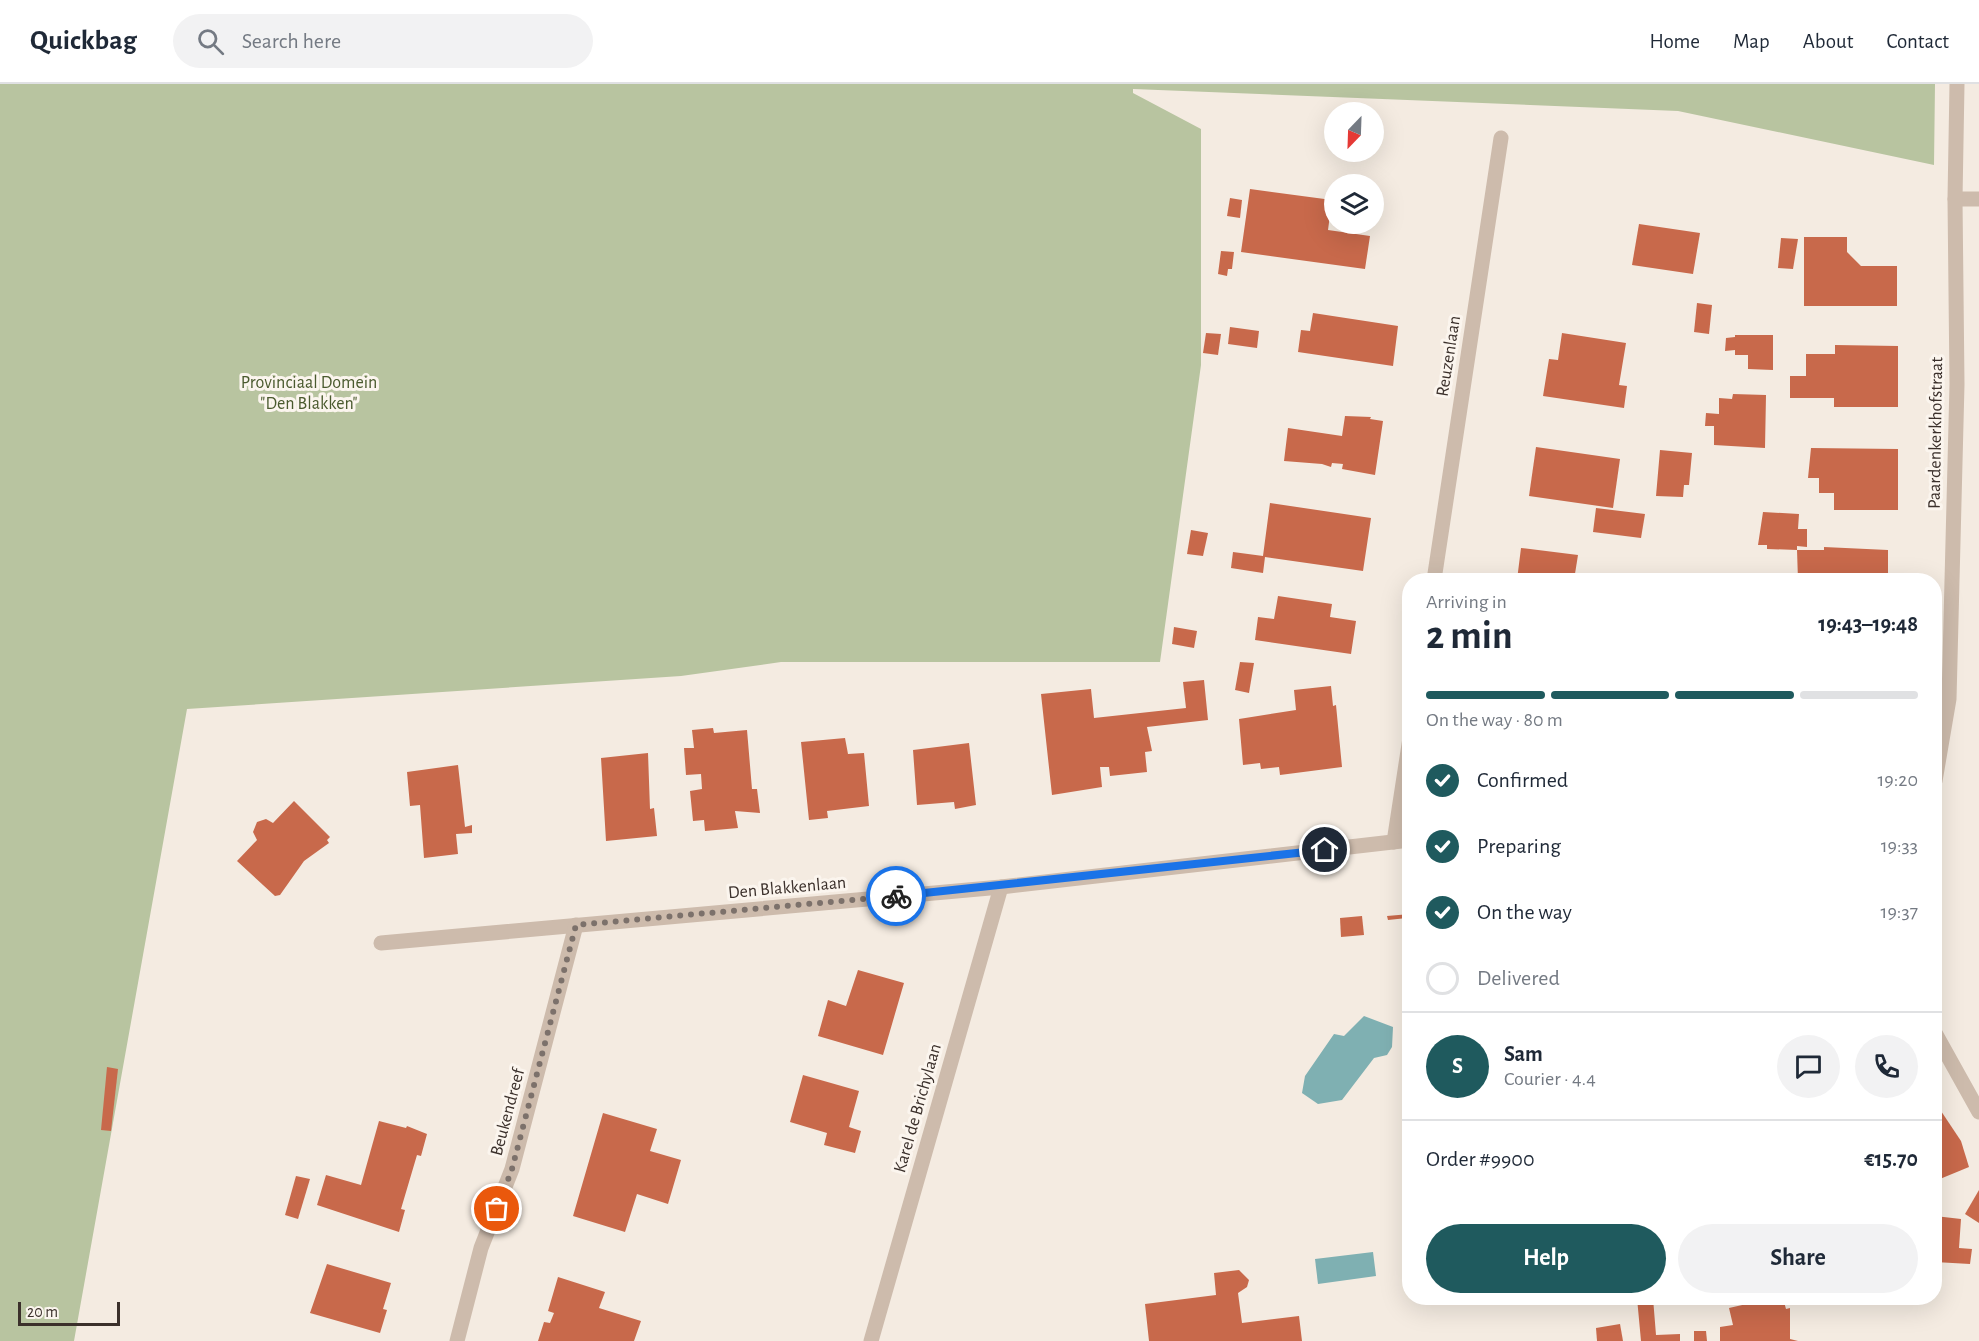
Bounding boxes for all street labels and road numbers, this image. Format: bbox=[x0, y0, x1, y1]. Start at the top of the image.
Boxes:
street label: Reuzenlaan bbox=[1434, 314, 1464, 398]
street label: Paardenkerkhofstraat bbox=[1926, 357, 1946, 509]
street label: Den Blakkenlaan bbox=[727, 874, 847, 902]
street label: Karel de Brichylaan bbox=[891, 1042, 945, 1175]
street label: Beukendreef bbox=[488, 1065, 529, 1158]

